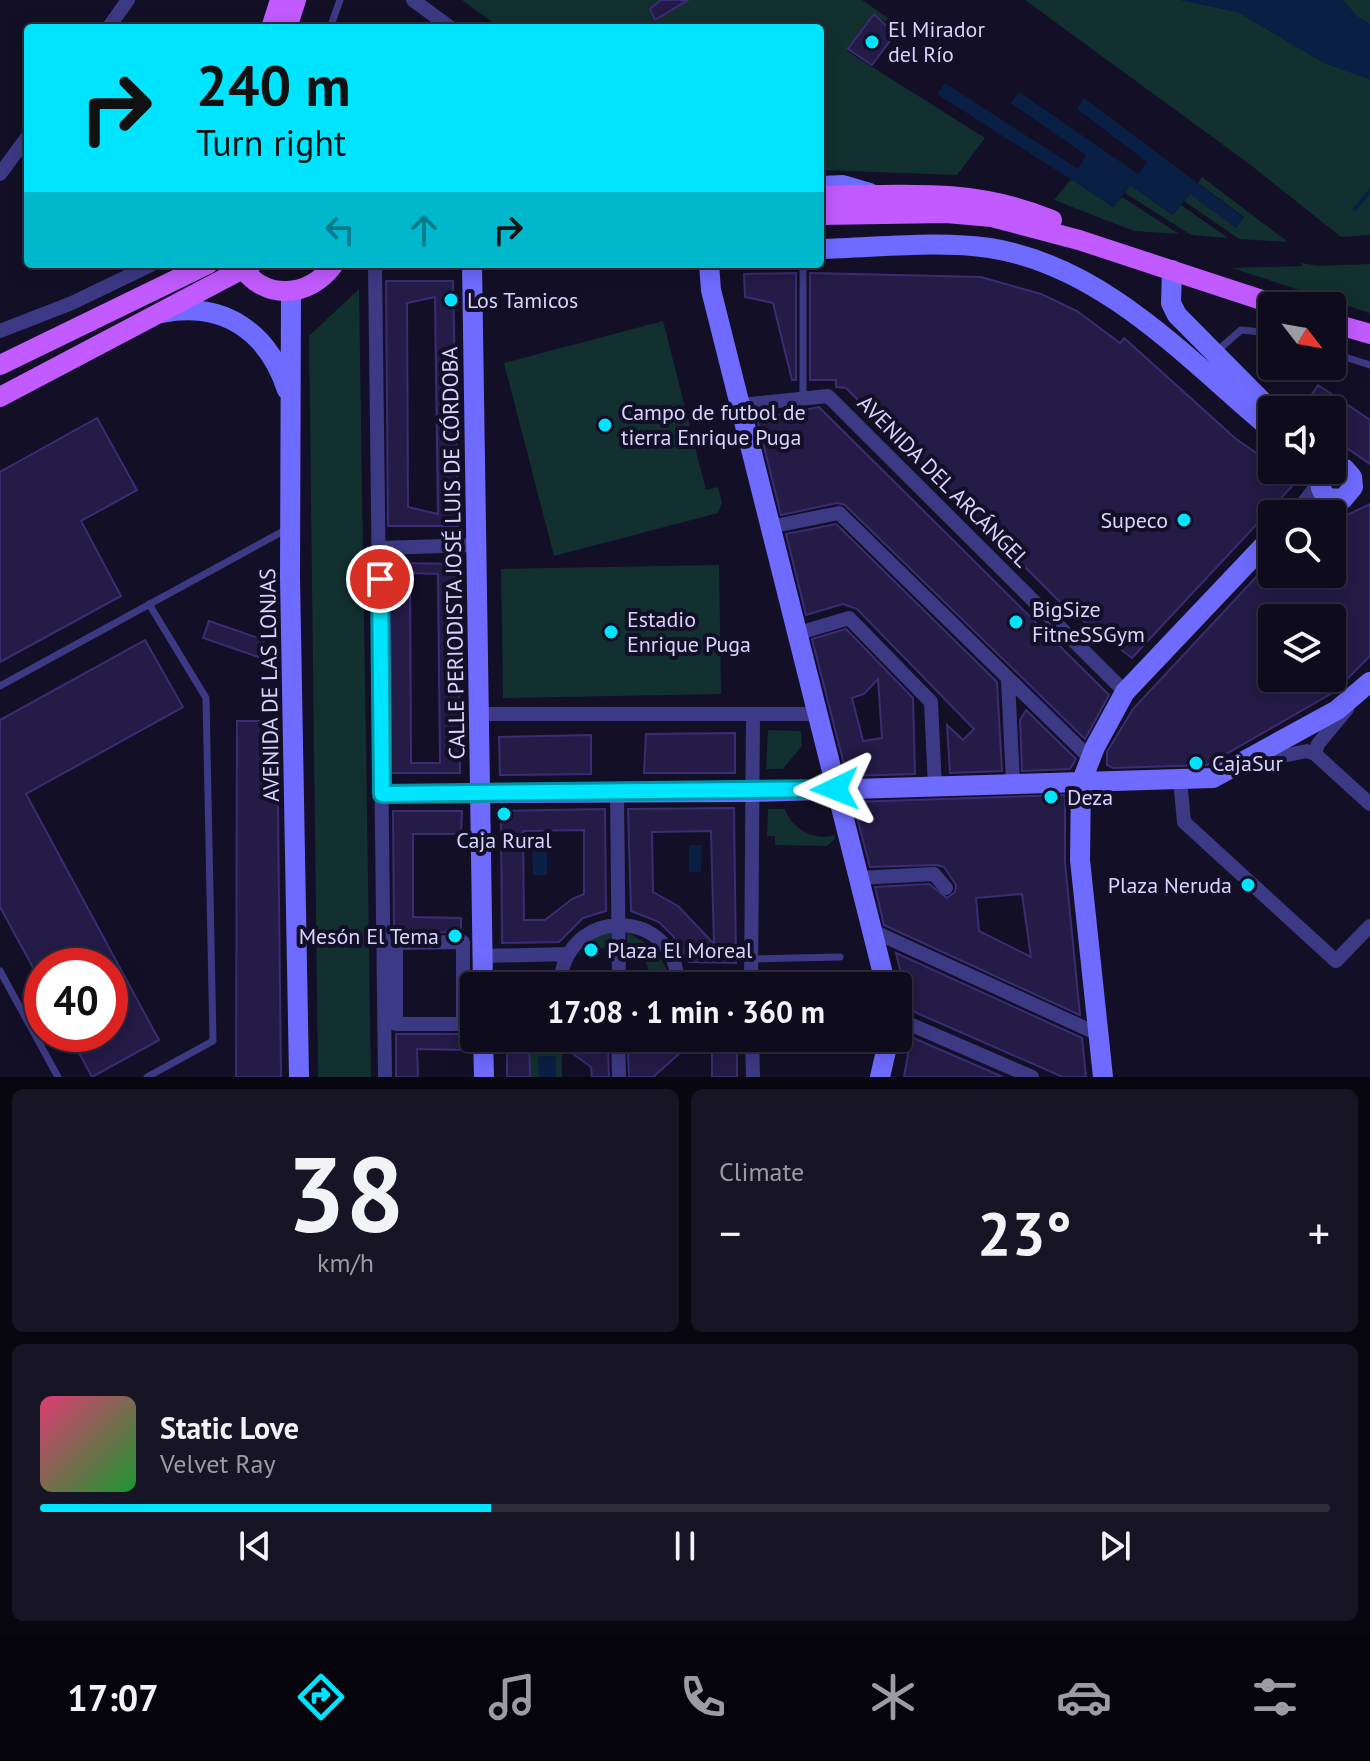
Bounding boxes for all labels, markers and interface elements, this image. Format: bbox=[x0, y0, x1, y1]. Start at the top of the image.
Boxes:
place label: El Mirador del Río bbox=[888, 15, 985, 68]
marker: El Mirador del Río bbox=[863, 33, 881, 51]
text: 240 m bbox=[196, 49, 351, 121]
icon: right bbox=[64, 56, 168, 160]
text: Turn right bbox=[196, 119, 346, 166]
icon: left bbox=[318, 208, 362, 252]
icon: ahead bbox=[402, 208, 446, 252]
icon: right bbox=[486, 208, 530, 252]
place label: Los Tamicos bbox=[467, 286, 578, 314]
marker: Los Tamicos bbox=[442, 291, 460, 309]
north arrow bbox=[1258, 292, 1346, 380]
map controls bbox=[1258, 292, 1346, 692]
street label: CALLE PERIODISTA JOSÉ LUIS DE CÓRDOBA bbox=[435, 346, 471, 760]
street label: AVENIDA DEL ARCÁNGEL bbox=[852, 389, 1036, 573]
button: sound bbox=[1258, 396, 1346, 484]
place label: Campo de futbol de tierra Enrique Puga bbox=[621, 398, 806, 451]
marker: Campo de futbol de tierra Enrique Puga bbox=[596, 416, 614, 434]
button: search bbox=[1258, 500, 1346, 588]
place label: Supeco bbox=[1100, 506, 1168, 534]
marker: Supeco bbox=[1175, 511, 1193, 529]
pin bbox=[346, 545, 414, 613]
icon: arrive bbox=[358, 557, 402, 601]
street label: AVENIDA DE LAS LONJAS bbox=[253, 568, 285, 802]
place label: BigSize FitneSSGym bbox=[1032, 595, 1145, 648]
button: layers bbox=[1258, 604, 1346, 692]
place label: Estadio Enrique Puga bbox=[627, 605, 751, 658]
marker: BigSize FitneSSGym bbox=[1007, 613, 1025, 631]
marker: Estadio Enrique Puga bbox=[602, 623, 620, 641]
position arrow bbox=[793, 747, 877, 831]
place label: CajaSur bbox=[1212, 749, 1283, 777]
marker: CajaSur bbox=[1187, 754, 1205, 772]
place label: Deza bbox=[1067, 783, 1113, 811]
marker: Deza bbox=[1042, 788, 1060, 806]
marker: Caja Rural bbox=[495, 805, 513, 823]
place label: Caja Rural bbox=[456, 826, 552, 854]
place label: Plaza Neruda bbox=[1108, 871, 1232, 899]
marker: Plaza Neruda bbox=[1239, 876, 1257, 894]
place label: Mesón El Tema bbox=[299, 922, 439, 950]
marker: Mesón El Tema bbox=[446, 927, 464, 945]
place label: Plaza El Moreal bbox=[607, 936, 753, 964]
marker: Plaza El Moreal bbox=[582, 941, 600, 959]
speed limit sign: 40 bbox=[24, 948, 128, 1052]
text: 17:08 · 1 min · 360 m bbox=[547, 992, 825, 1031]
text: 38 bbox=[287, 1126, 404, 1261]
text: Climate bbox=[719, 1155, 804, 1188]
text: 23° bbox=[977, 1194, 1072, 1272]
text: − bbox=[719, 1204, 741, 1261]
text: + bbox=[1308, 1204, 1330, 1261]
text: km/h bbox=[317, 1246, 374, 1279]
text: Static Love bbox=[160, 1408, 299, 1447]
text: Velvet Ray bbox=[160, 1447, 276, 1480]
icon: previous bbox=[233, 1524, 277, 1568]
icon: pause bbox=[663, 1524, 707, 1568]
icon: next bbox=[1093, 1524, 1137, 1568]
icon: directions bbox=[293, 1669, 349, 1725]
icon: music bbox=[484, 1669, 540, 1725]
icon: phone bbox=[675, 1669, 731, 1725]
icon: climate bbox=[865, 1669, 921, 1725]
icon: car bbox=[1056, 1669, 1112, 1725]
icon: filters bbox=[1247, 1669, 1303, 1725]
text: 17:07 bbox=[67, 1674, 159, 1721]

